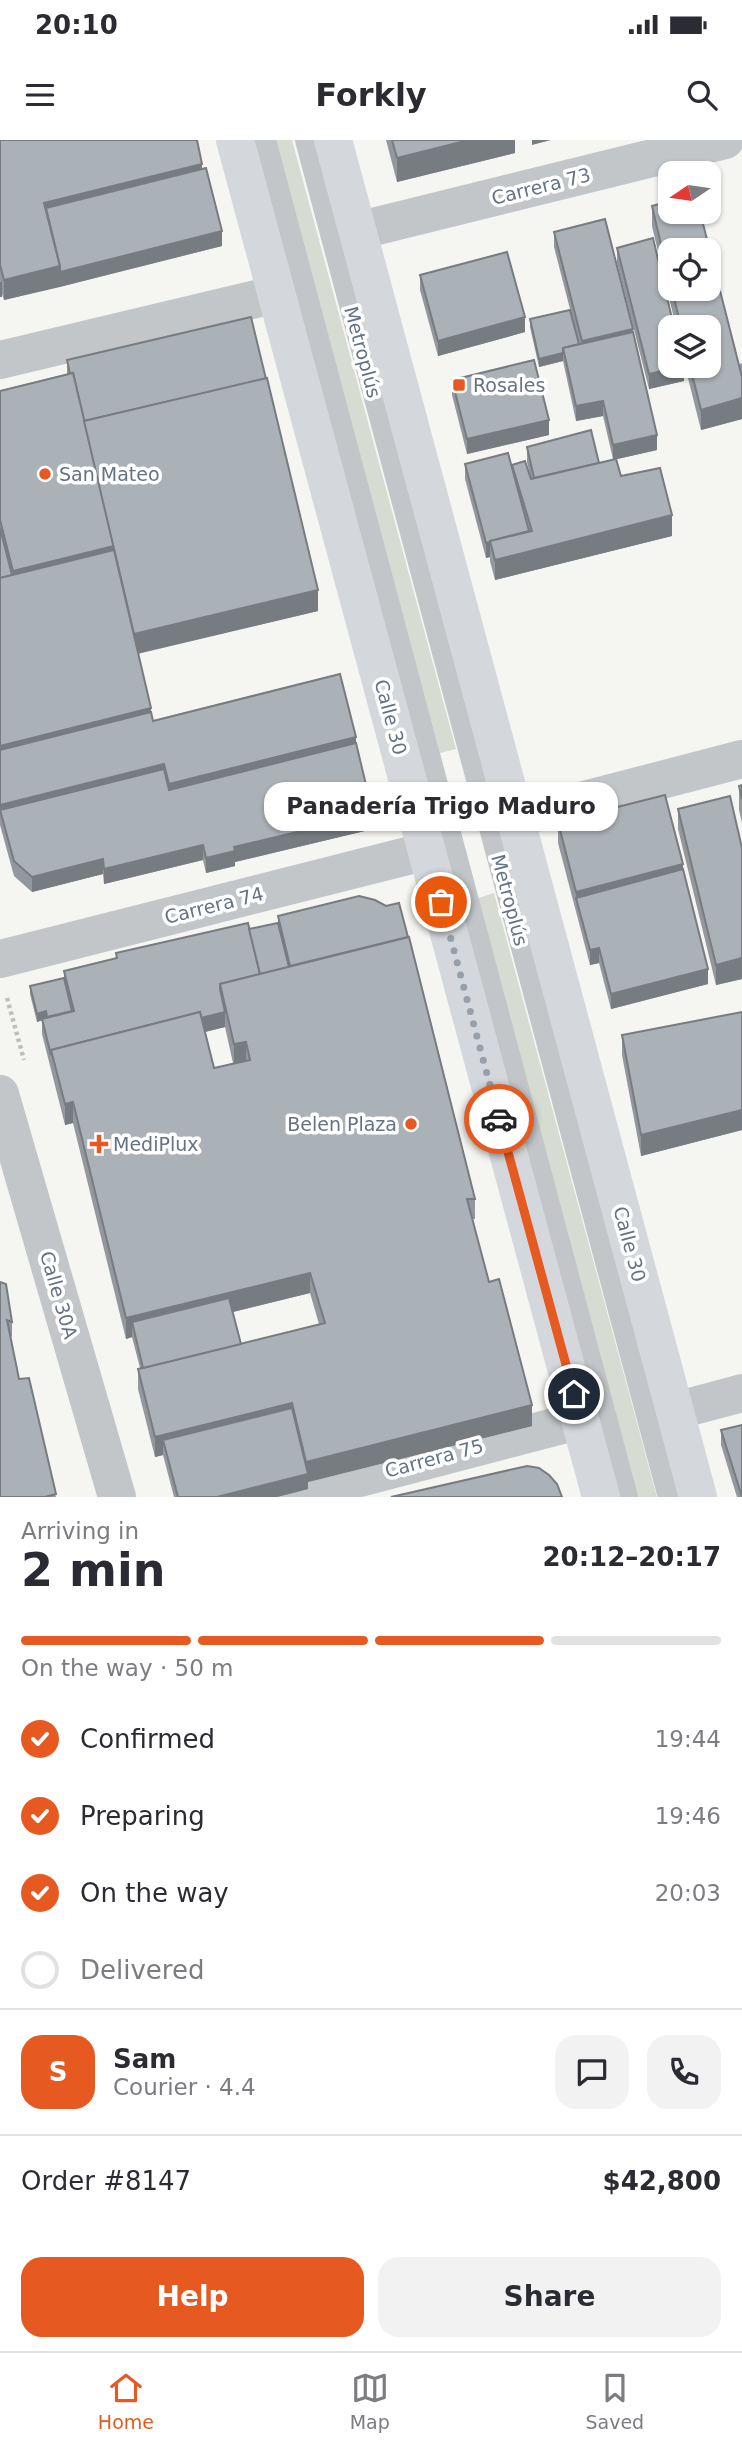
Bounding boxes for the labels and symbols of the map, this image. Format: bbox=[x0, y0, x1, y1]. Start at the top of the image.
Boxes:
north arrow bbox=[658, 161, 721, 224]
street label: Carrera 73 bbox=[489, 163, 593, 209]
street label: Metroplús bbox=[340, 304, 386, 400]
place label: Rosales bbox=[473, 374, 545, 396]
marker: Rosales bbox=[451, 377, 467, 393]
place label: San Mateo bbox=[59, 463, 160, 485]
marker: San Mateo bbox=[37, 466, 53, 482]
street label: Calle 30 bbox=[370, 677, 412, 757]
callout: Panadería Trigo Maduro bbox=[264, 783, 618, 832]
street label: Metroplús bbox=[487, 852, 533, 948]
pin bbox=[411, 872, 471, 932]
street label: Carrera 74 bbox=[162, 882, 266, 928]
courier bbox=[464, 1084, 534, 1154]
place label: Belen Plaza bbox=[287, 1113, 397, 1135]
marker: Belen Plaza bbox=[403, 1116, 419, 1132]
place label: MediPlux bbox=[113, 1133, 198, 1155]
marker: MediPlux bbox=[91, 1136, 107, 1152]
street label: Calle 30 bbox=[609, 1204, 651, 1284]
street label: Calle 30A bbox=[36, 1249, 82, 1341]
pin bbox=[544, 1364, 604, 1424]
street label: Carrera 75 bbox=[382, 1434, 486, 1482]

